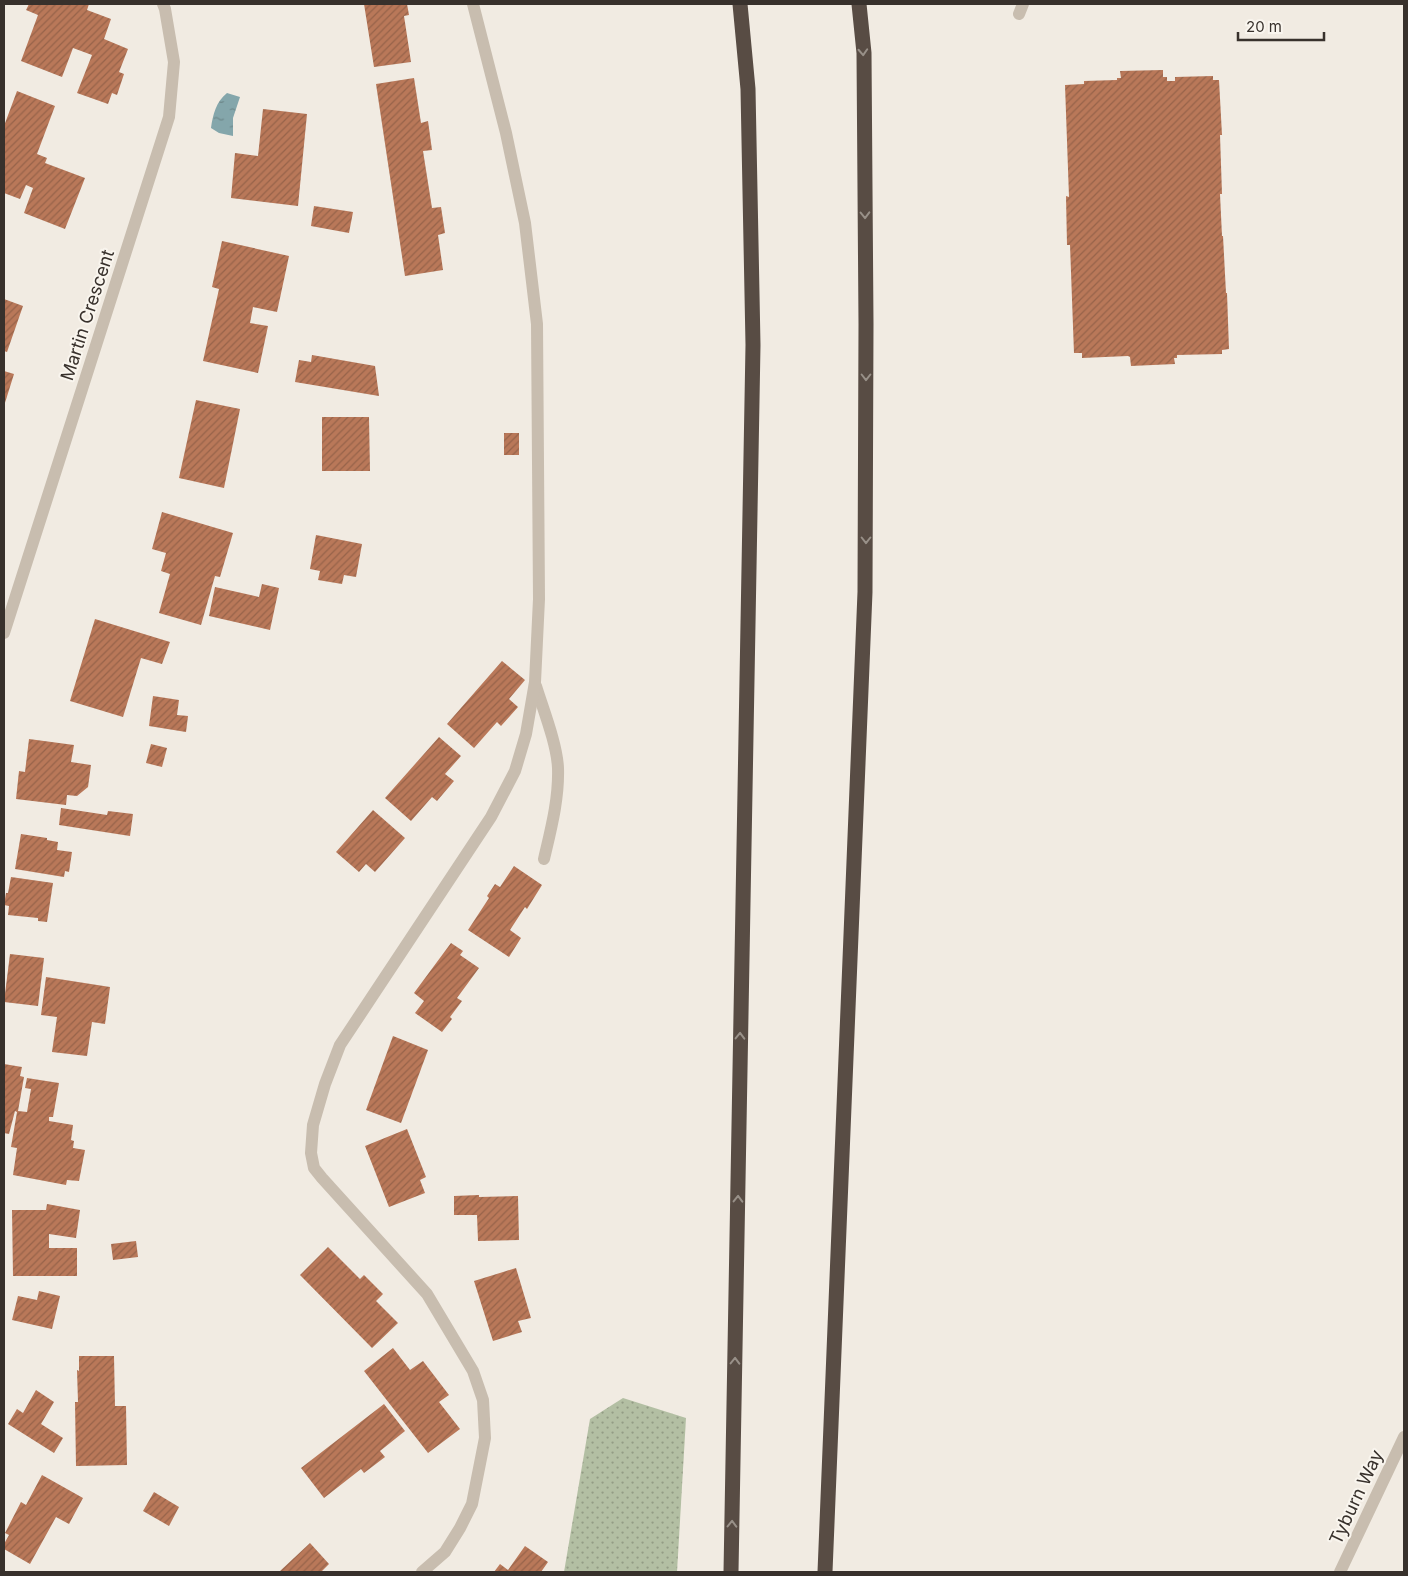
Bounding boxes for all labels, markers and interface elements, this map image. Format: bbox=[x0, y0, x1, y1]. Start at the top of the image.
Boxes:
scale bar bbox=[1238, 10, 1324, 42]
text: 20 m bbox=[1246, 17, 1282, 36]
one-way arrow bbox=[858, 49, 869, 57]
one-way arrow bbox=[860, 212, 870, 219]
street label: Martin Crescent bbox=[56, 247, 118, 383]
one-way arrow bbox=[861, 374, 871, 382]
one-way arrow bbox=[861, 536, 871, 544]
one-way arrow bbox=[735, 1032, 745, 1040]
one-way arrow bbox=[732, 1194, 743, 1202]
one-way arrow bbox=[730, 1357, 740, 1364]
street label: Tyburn Way bbox=[1325, 1446, 1387, 1548]
one-way arrow bbox=[727, 1519, 737, 1527]

